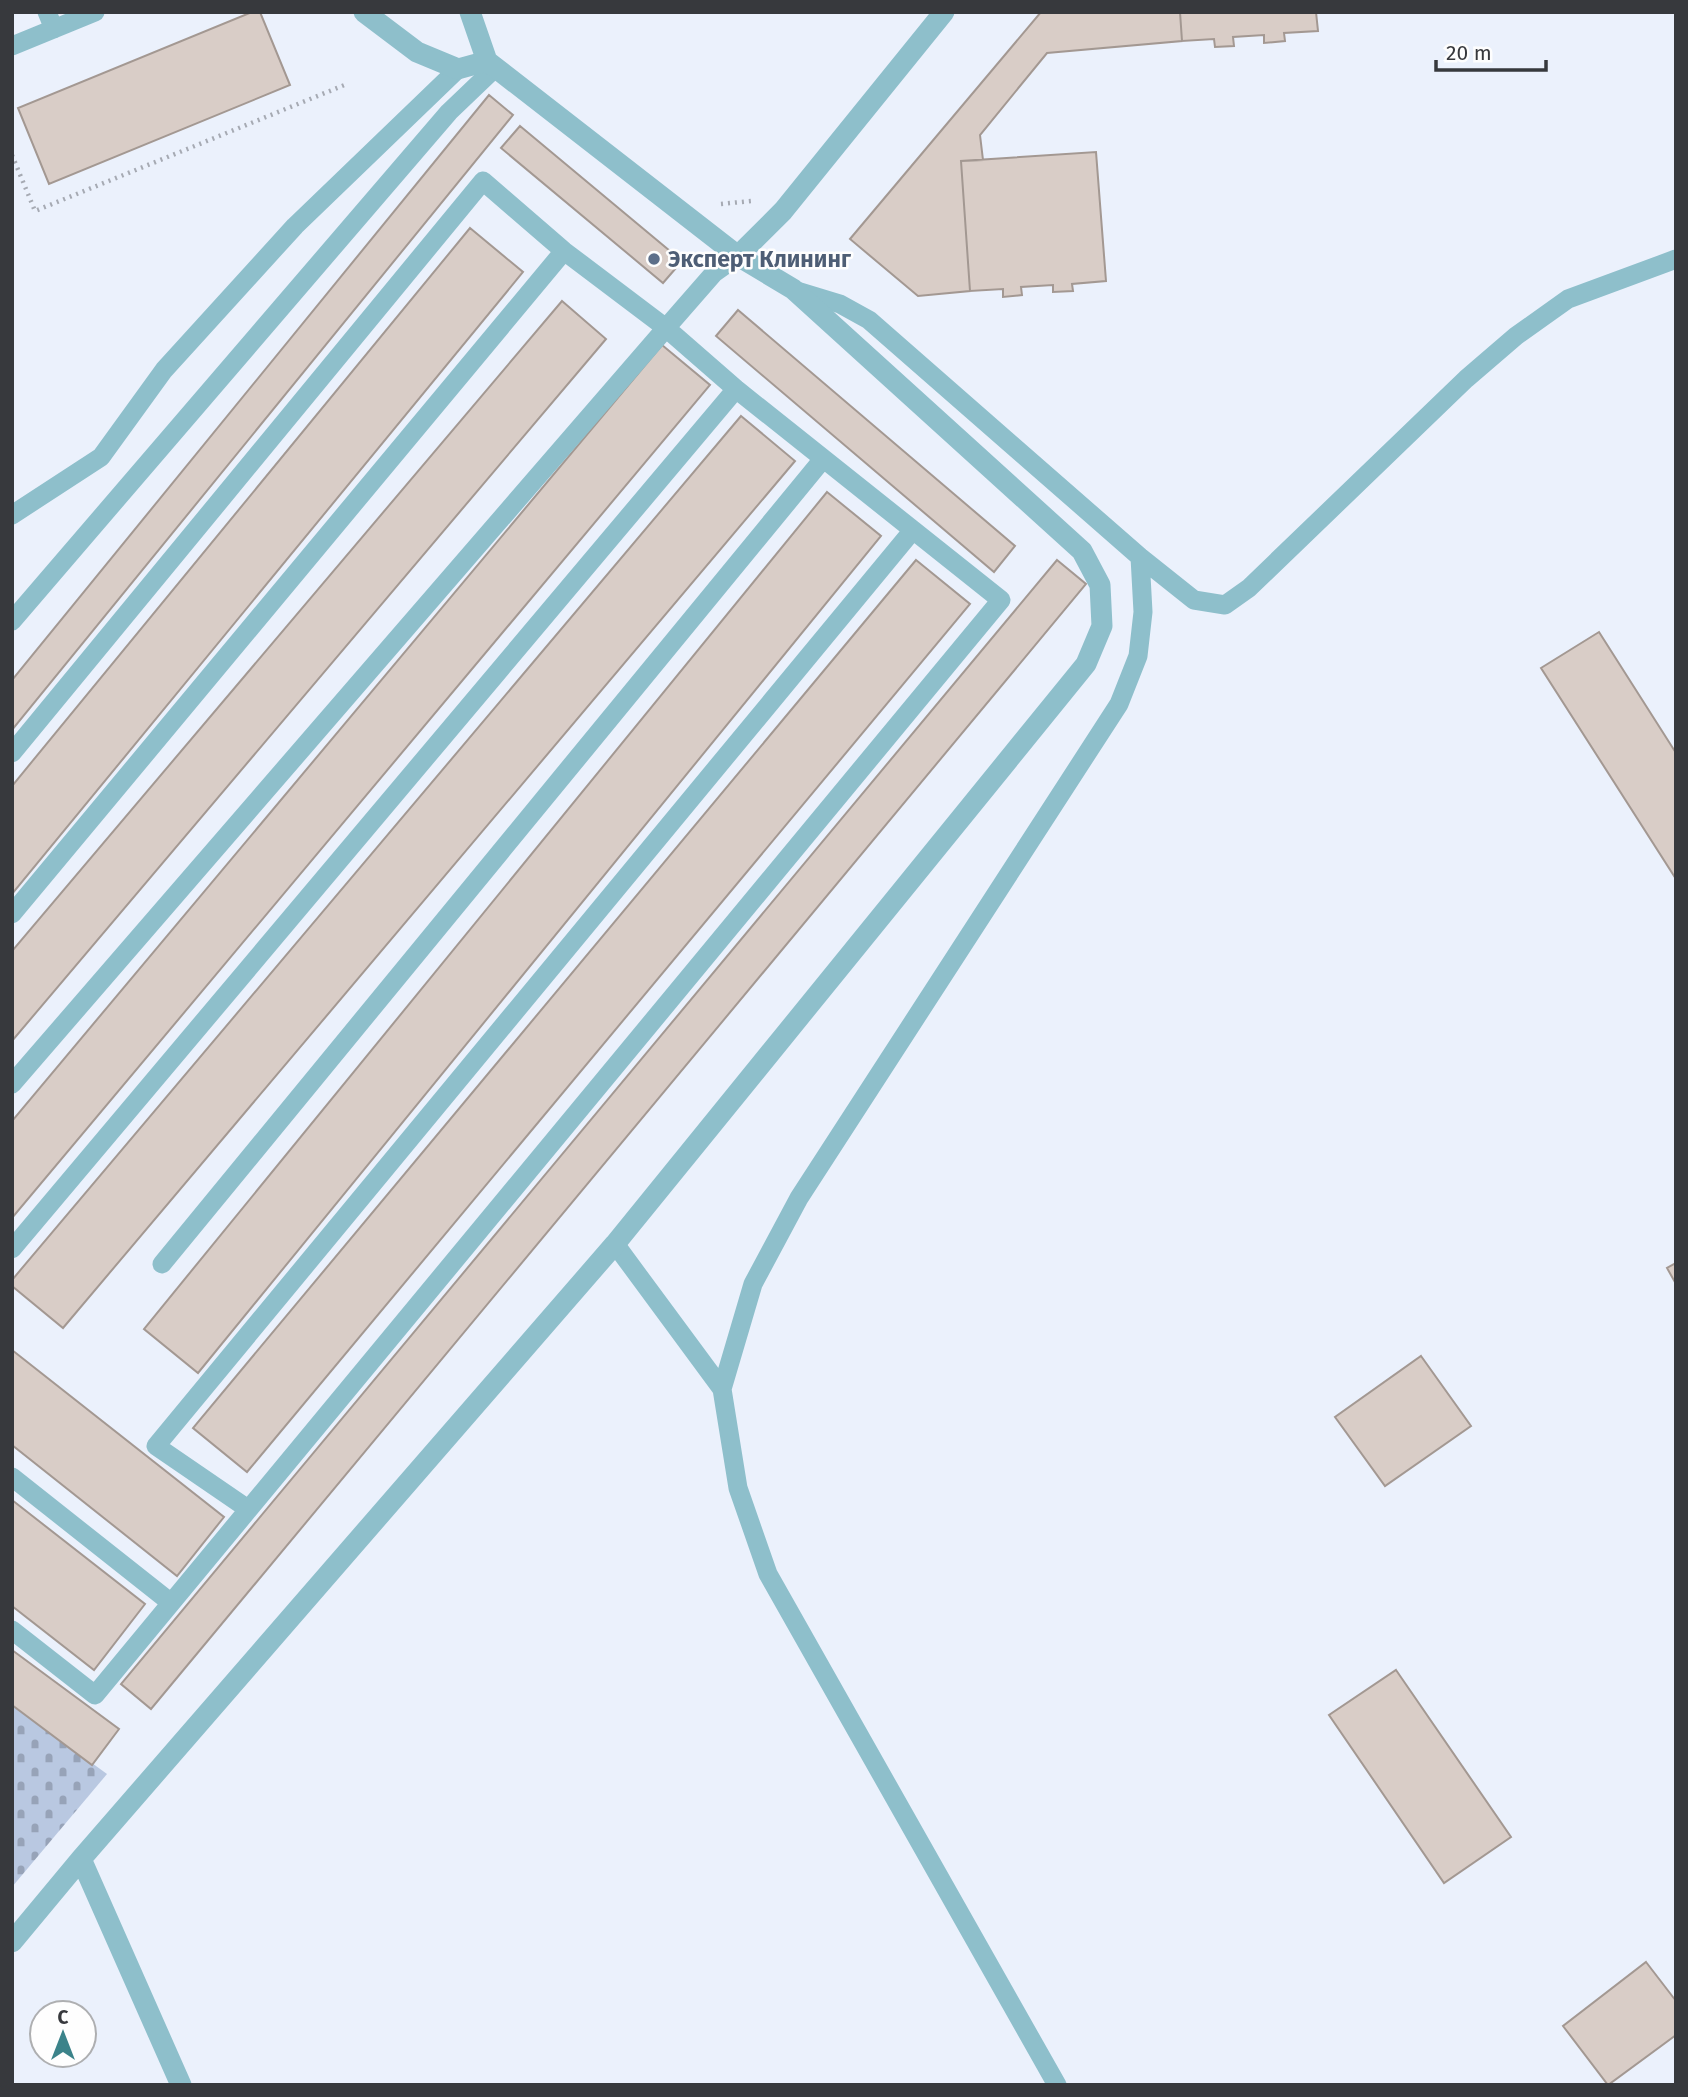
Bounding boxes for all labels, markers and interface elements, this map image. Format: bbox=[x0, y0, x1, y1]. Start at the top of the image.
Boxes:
scale bar bbox=[1436, 28, 1546, 72]
text: 20 m bbox=[1446, 40, 1492, 66]
place label: Эксперт Клининг bbox=[668, 245, 852, 273]
marker: Эксперт Клининг bbox=[646, 251, 662, 267]
north arrow bbox=[28, 1999, 98, 2069]
text: С bbox=[58, 2006, 69, 2029]

